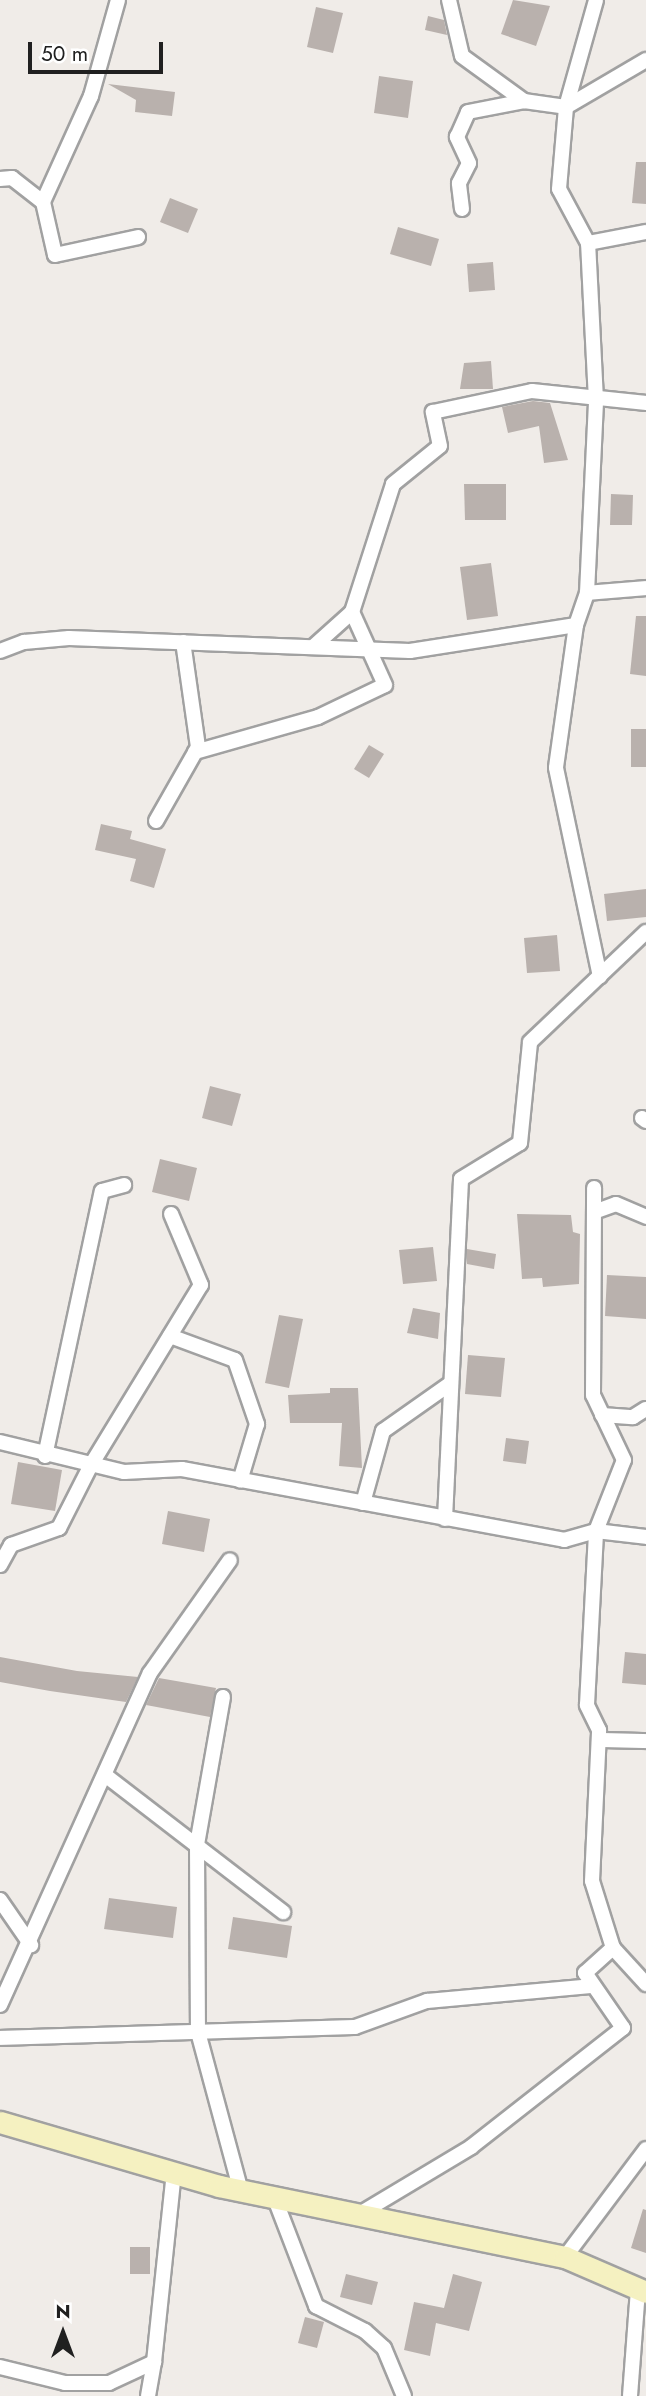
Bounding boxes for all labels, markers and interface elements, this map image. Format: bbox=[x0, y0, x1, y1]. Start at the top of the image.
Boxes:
scale bar bbox=[32, 28, 166, 72]
text: 50 m bbox=[41, 39, 88, 69]
north arrow bbox=[28, 2298, 98, 2368]
text: N bbox=[55, 2298, 71, 2325]

